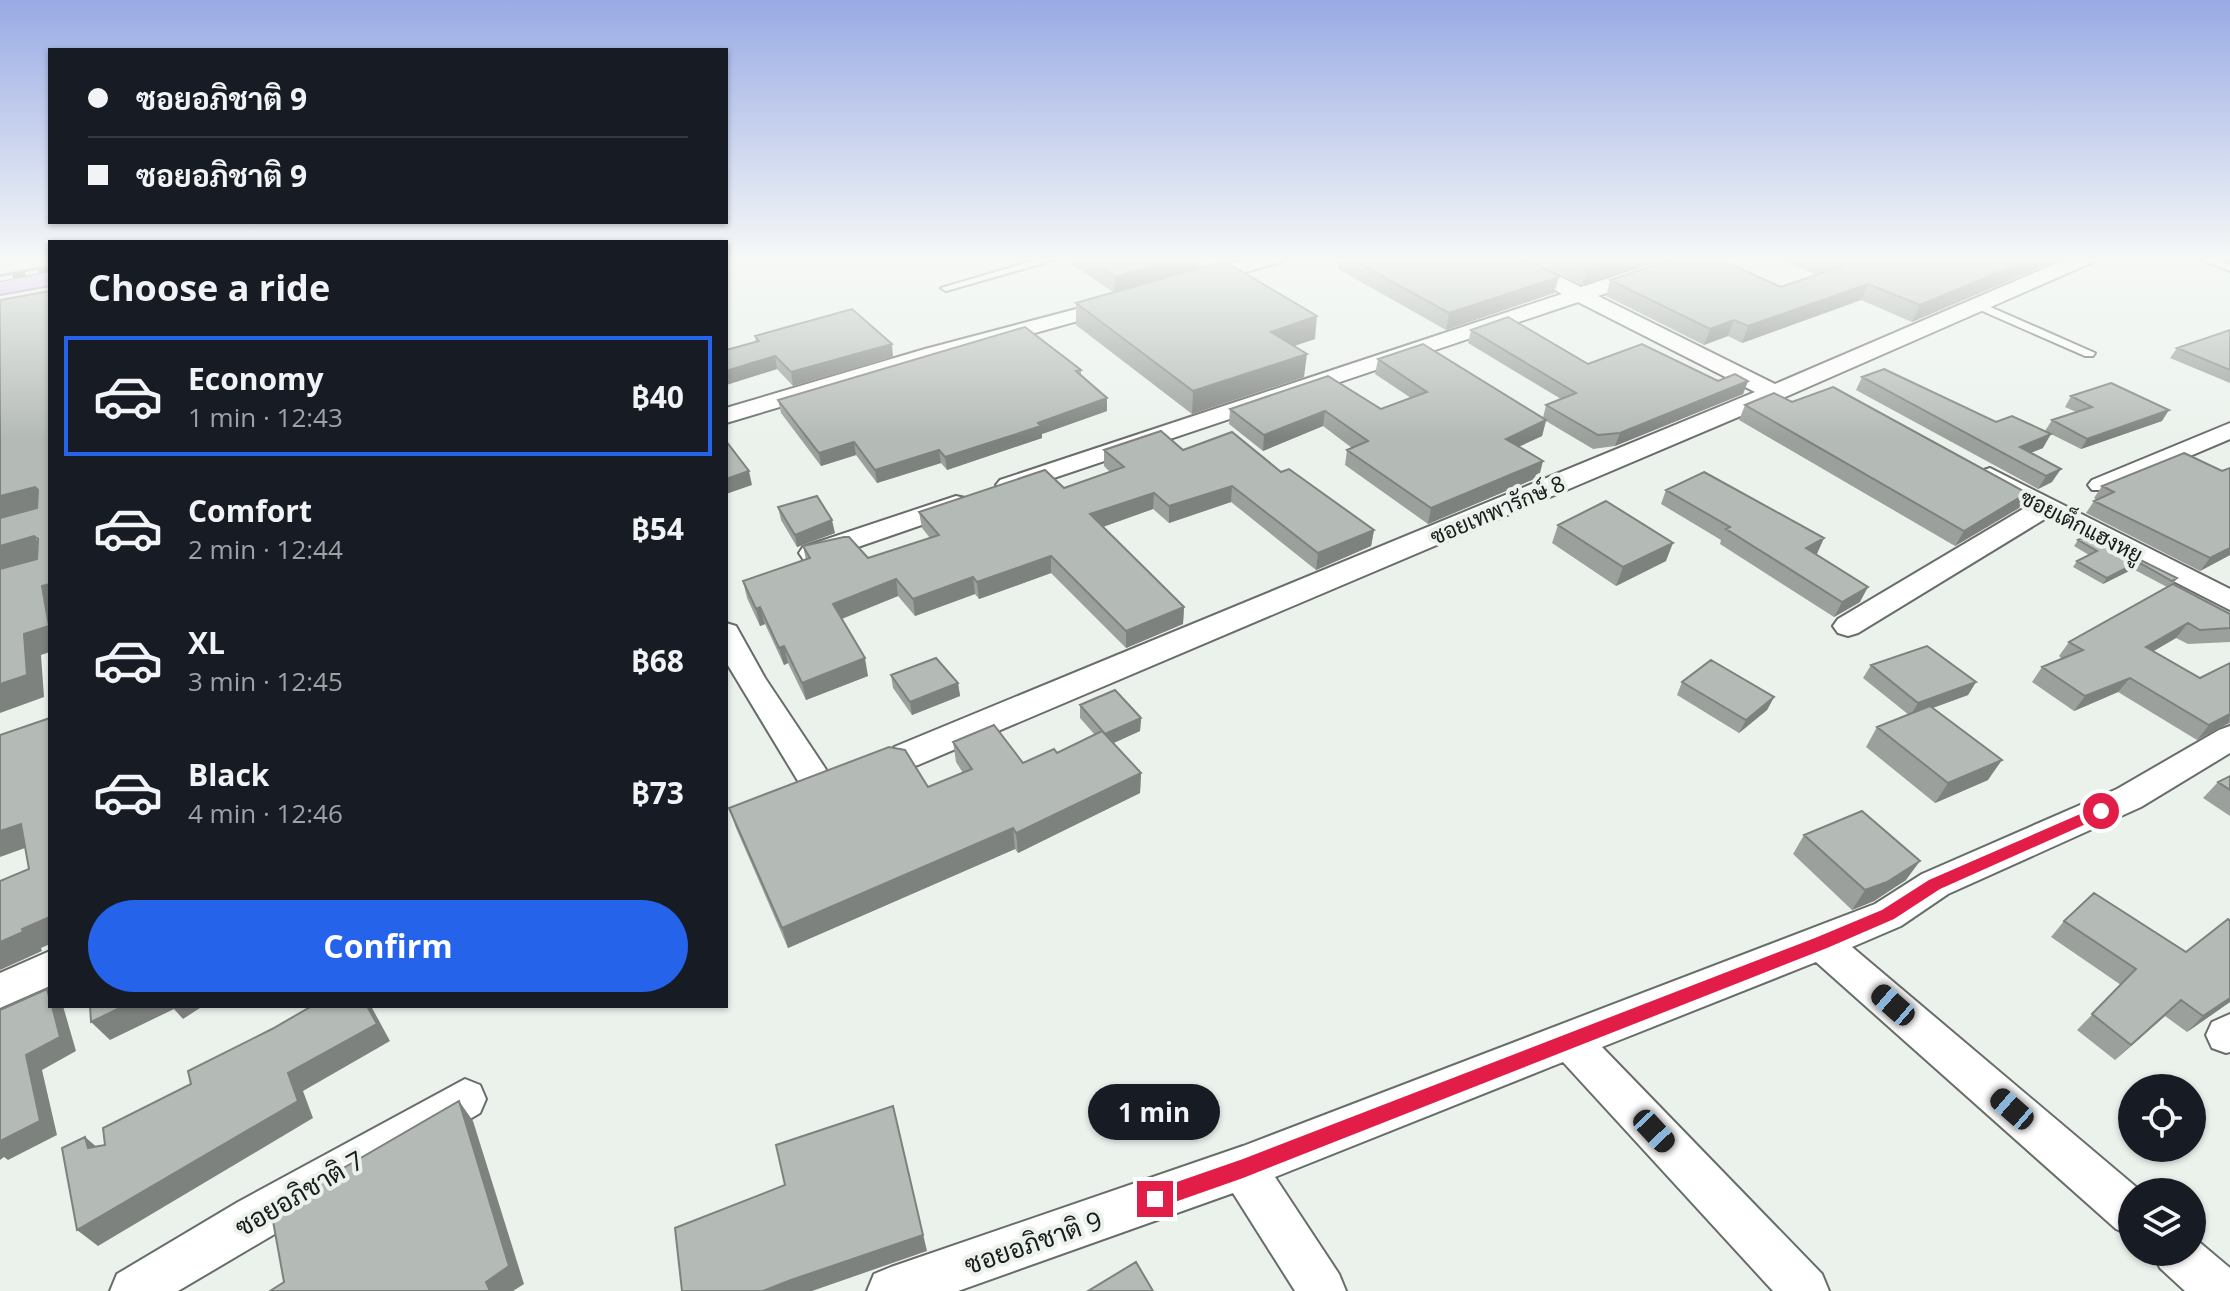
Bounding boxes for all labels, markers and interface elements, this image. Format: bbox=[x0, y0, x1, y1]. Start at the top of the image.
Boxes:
text: ซอยอภิชาติ 9 bbox=[136, 78, 307, 119]
text: ซอยอภิชาติ 9 bbox=[136, 155, 307, 196]
text: Choose a ride bbox=[88, 263, 330, 312]
text: Economy bbox=[188, 358, 324, 399]
icon: car bbox=[92, 360, 164, 432]
text: ฿40 bbox=[632, 376, 684, 417]
text: 1 min · 12:43 bbox=[188, 399, 343, 435]
street label: ซอยเทพารักษ์ 8 bbox=[1425, 467, 1569, 551]
street label: ซอยเต็กแฮงหยู bbox=[2015, 481, 2148, 570]
text: Comfort bbox=[188, 490, 312, 531]
icon: car bbox=[92, 492, 164, 564]
text: ฿54 bbox=[632, 508, 684, 549]
text: 2 min · 12:44 bbox=[188, 531, 343, 567]
text: XL bbox=[188, 622, 225, 663]
icon: car bbox=[92, 624, 164, 696]
text: ฿68 bbox=[632, 640, 684, 681]
text: 3 min · 12:45 bbox=[188, 663, 343, 699]
text: Black bbox=[188, 754, 269, 795]
icon: car bbox=[92, 756, 164, 828]
text: ฿73 bbox=[632, 772, 684, 813]
route start bbox=[2083, 793, 2119, 829]
text: 4 min · 12:46 bbox=[188, 795, 343, 831]
button: Confirm bbox=[88, 900, 688, 992]
car bbox=[1867, 980, 1919, 1030]
map controls bbox=[2118, 1074, 2206, 1266]
button: locate bbox=[2118, 1074, 2206, 1162]
callout: 1 min bbox=[1089, 1083, 1221, 1139]
car bbox=[1986, 1084, 2038, 1134]
text: 1 min bbox=[1118, 1094, 1190, 1130]
car bbox=[1629, 1105, 1679, 1157]
street label: ซอยอภิชาติ 7 bbox=[228, 1142, 370, 1244]
button: layers bbox=[2118, 1178, 2206, 1266]
route end bbox=[1137, 1181, 1173, 1217]
street label: ซอยอภิชาติ 9 bbox=[959, 1202, 1107, 1282]

